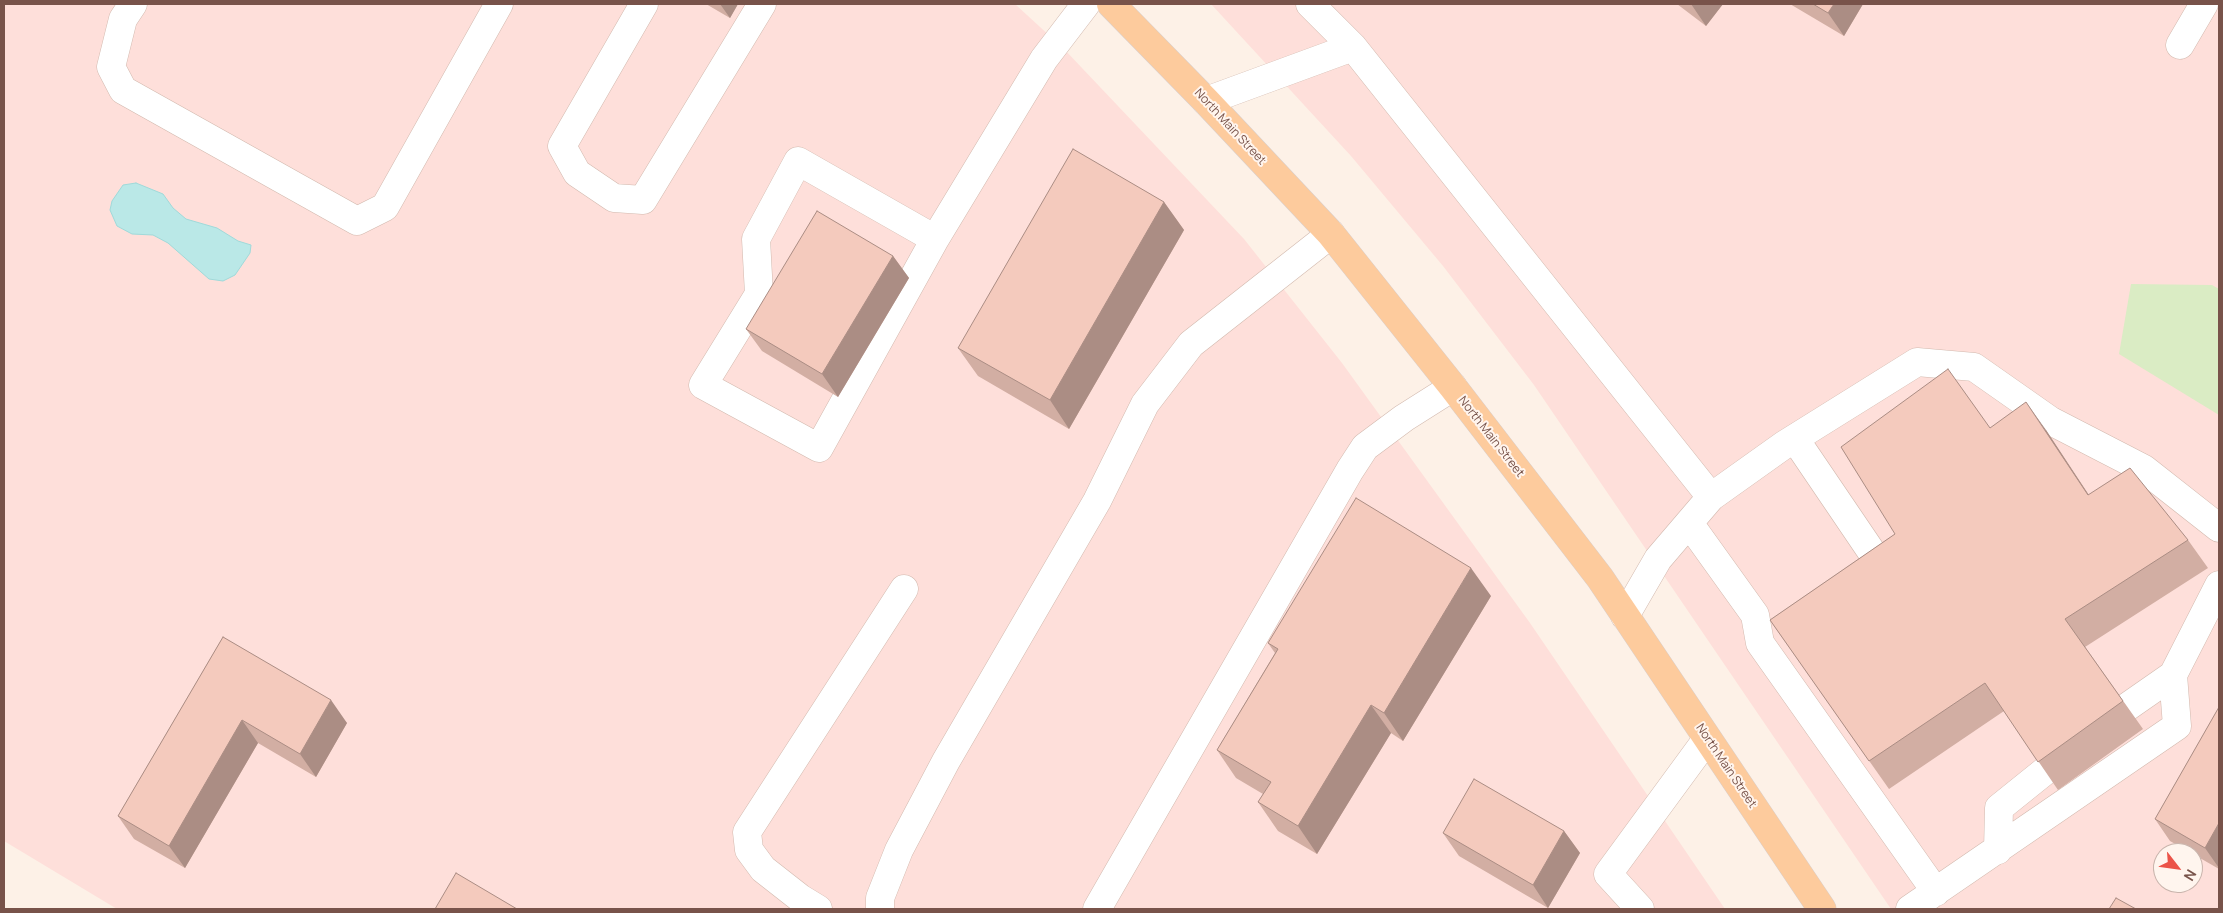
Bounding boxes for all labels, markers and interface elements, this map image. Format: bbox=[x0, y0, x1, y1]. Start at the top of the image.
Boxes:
street label: North Main Street bbox=[1191, 86, 1269, 168]
street label: North Main Street bbox=[1455, 394, 1527, 480]
street label: North Main Street bbox=[1693, 721, 1759, 811]
north arrow bbox=[2153, 843, 2203, 893]
text: N bbox=[2180, 866, 2201, 884]

